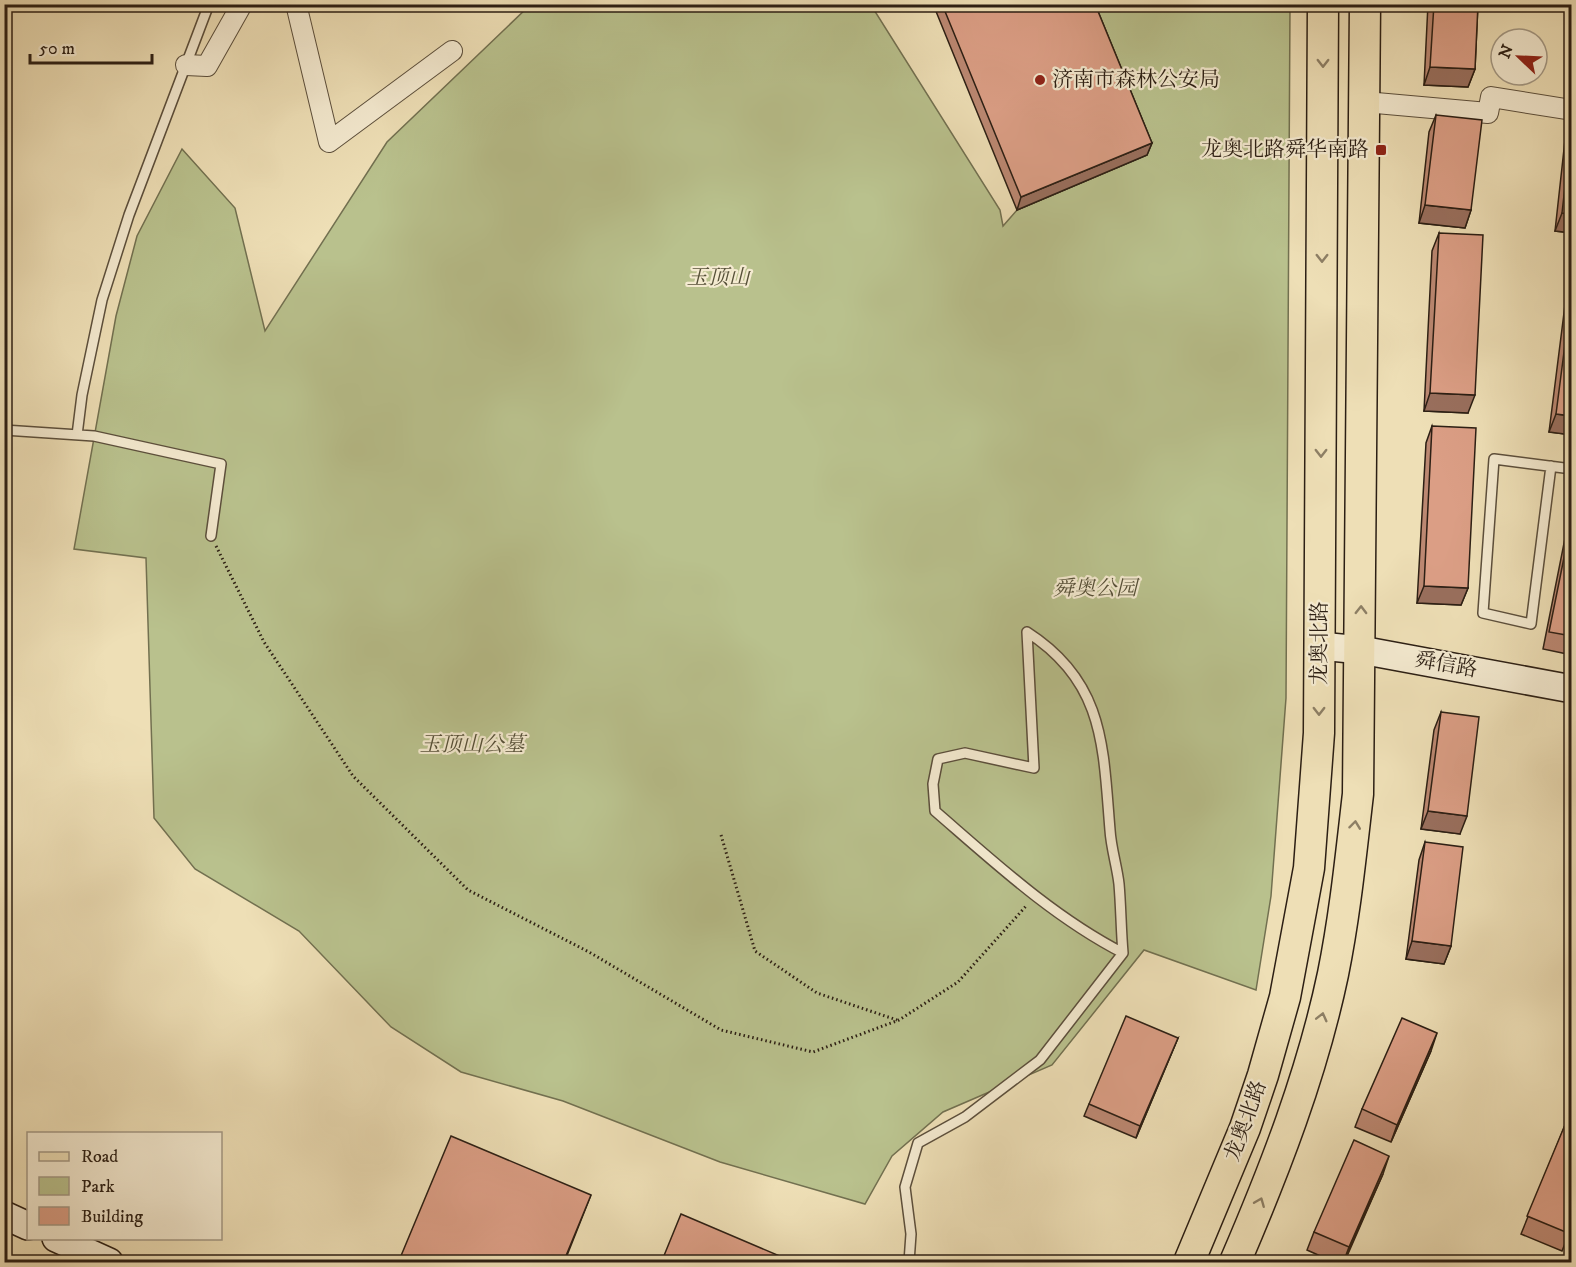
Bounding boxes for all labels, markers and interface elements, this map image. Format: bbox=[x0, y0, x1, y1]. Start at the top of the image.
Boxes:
scale bar bbox=[30, 27, 152, 65]
north arrow bbox=[1489, 27, 1549, 87]
text: 50 m bbox=[39, 38, 75, 60]
text: N bbox=[1494, 42, 1518, 61]
one-way arrow bbox=[1317, 58, 1329, 67]
place label: 济南市森林公安局 bbox=[1052, 67, 1220, 93]
marker: 济南市森林公安局 bbox=[1033, 73, 1047, 87]
place label: 龙奥北路舜华南路 bbox=[1201, 137, 1369, 163]
marker: 龙奥北路舜华南路 bbox=[1374, 143, 1388, 157]
one-way arrow bbox=[1316, 253, 1328, 262]
park label: 玉顶山 bbox=[687, 265, 751, 291]
one-way arrow bbox=[1315, 448, 1327, 457]
park label: 舜奥公园 bbox=[1053, 576, 1140, 602]
street label: 龙奥北路 bbox=[1307, 601, 1333, 685]
one-way arrow bbox=[1355, 605, 1367, 614]
street label: 舜信路 bbox=[1413, 647, 1479, 683]
one-way arrow bbox=[1313, 706, 1326, 715]
park label: 玉顶山公墓 bbox=[420, 732, 527, 758]
one-way arrow bbox=[1348, 821, 1360, 830]
one-way arrow bbox=[1315, 1013, 1328, 1023]
street label: 龙奥北路 bbox=[1219, 1077, 1273, 1165]
legend bbox=[27, 1132, 222, 1240]
text: Road bbox=[81, 1146, 118, 1168]
text: Park bbox=[81, 1176, 115, 1198]
one-way arrow bbox=[1253, 1197, 1265, 1208]
text: Building bbox=[81, 1206, 143, 1228]

